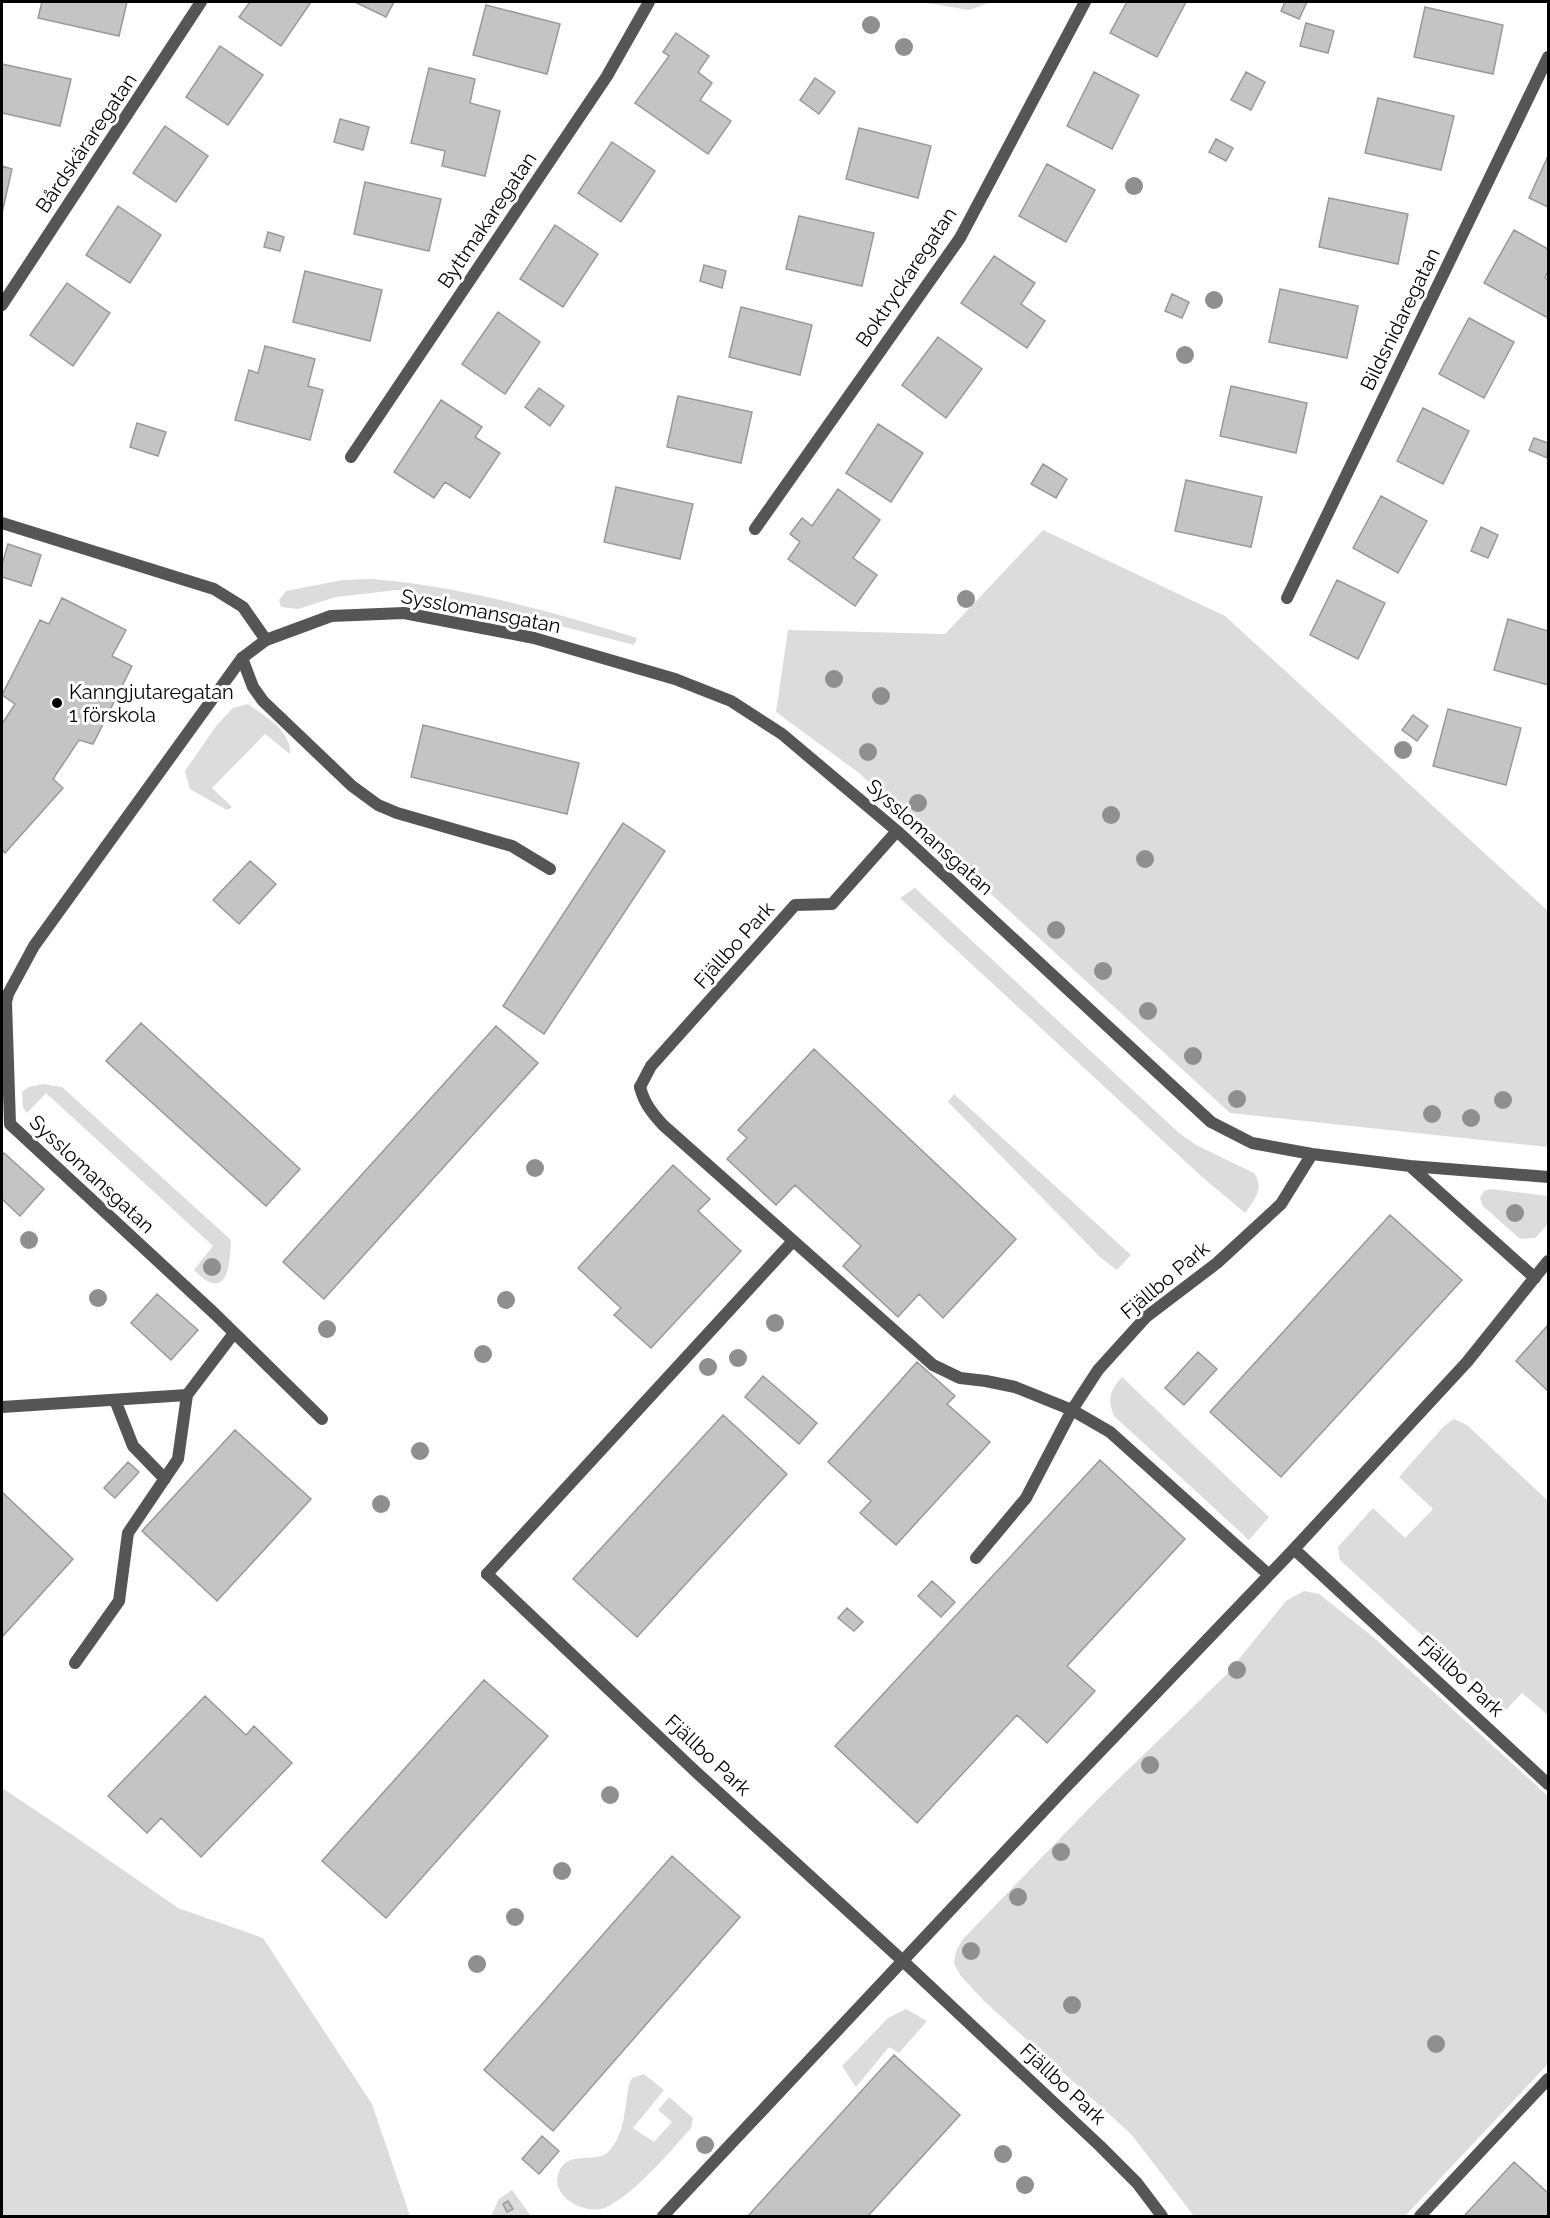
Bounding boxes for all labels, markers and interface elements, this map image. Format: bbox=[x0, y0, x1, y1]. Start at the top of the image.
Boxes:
street label: Bårdskäraregatan bbox=[30, 69, 142, 217]
street label: Byttmakaregatan bbox=[433, 147, 541, 293]
street label: Boktryckaregatan bbox=[850, 203, 962, 351]
street label: Bildsnidaregatan bbox=[1355, 244, 1445, 394]
street label: Sysslomansgatan bbox=[399, 584, 563, 638]
place label: Kanngjutaregatan 1 förskola bbox=[69, 680, 234, 727]
marker: Kanngjutaregatan 1 förskola bbox=[50, 696, 64, 710]
street label: Sysslomansgatan bbox=[862, 774, 998, 900]
street label: Fjällbo Park bbox=[689, 896, 779, 993]
street label: Sysslomansgatan bbox=[25, 1110, 159, 1238]
street label: Fjällbo Park bbox=[1116, 1236, 1214, 1324]
street label: Fjällbo Park bbox=[1413, 1630, 1509, 1722]
street label: Fjällbo Park bbox=[660, 1709, 756, 1801]
street label: Fjällbo Park bbox=[1015, 2038, 1111, 2130]

